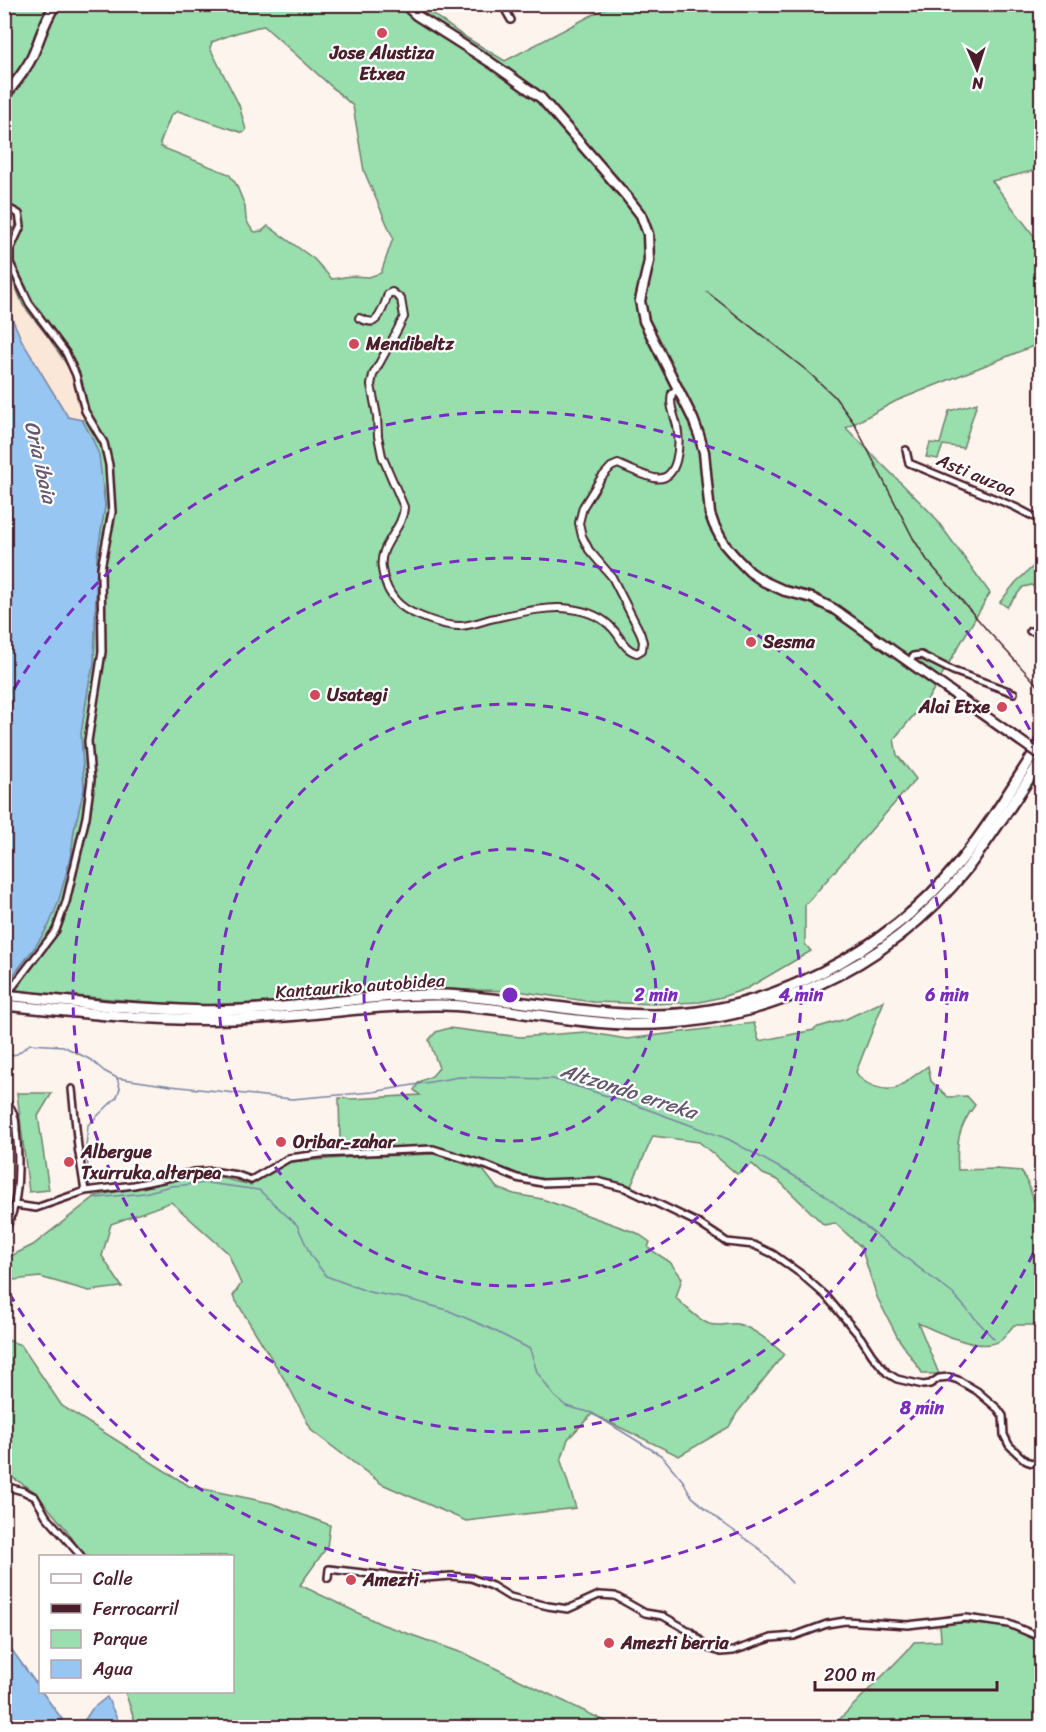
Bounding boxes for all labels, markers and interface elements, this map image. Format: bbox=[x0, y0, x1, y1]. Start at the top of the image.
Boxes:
marker: Jose Alustiza Etxea bbox=[375, 26, 389, 40]
place label: Jose Alustiza Etxea bbox=[329, 37, 435, 90]
north arrow bbox=[947, 39, 1007, 99]
text: N bbox=[971, 69, 985, 98]
place label: Mendibeltz bbox=[365, 328, 454, 360]
marker: Mendibeltz bbox=[347, 337, 361, 351]
water label: Oria ibaia bbox=[14, 417, 67, 509]
street label: Asti auzoa bbox=[931, 444, 1021, 506]
place label: Sesma bbox=[762, 626, 816, 658]
marker: Sesma bbox=[744, 635, 758, 649]
place label: Usategi bbox=[327, 679, 388, 711]
marker: Usategi bbox=[308, 688, 322, 702]
place label: Alai Etxe bbox=[918, 691, 990, 723]
marker: Alai Etxe bbox=[995, 700, 1009, 714]
street label: Kantauriko autobidea bbox=[274, 964, 447, 1008]
text: 2 min bbox=[633, 979, 678, 1011]
text: 4 min bbox=[778, 979, 824, 1011]
text: 6 min bbox=[924, 979, 969, 1011]
centre of rings bbox=[500, 985, 520, 1005]
water label: Altzondo erreka bbox=[555, 1053, 704, 1131]
place label: Oribar-zahar bbox=[293, 1126, 396, 1158]
marker: Oribar-zahar bbox=[274, 1135, 288, 1149]
place label: Albergue Txurruka alterpea bbox=[80, 1136, 221, 1189]
marker: Albergue Txurruka alterpea bbox=[62, 1155, 76, 1169]
text: 8 min bbox=[899, 1392, 944, 1424]
legend bbox=[39, 1555, 234, 1693]
text: Calle bbox=[93, 1563, 133, 1595]
place label: Amezti bbox=[362, 1564, 420, 1596]
marker: Amezti bbox=[344, 1573, 358, 1587]
text: Ferrocarril bbox=[93, 1593, 180, 1625]
text: Parque bbox=[93, 1623, 148, 1655]
place label: Amezti berria bbox=[620, 1627, 730, 1659]
marker: Amezti berria bbox=[602, 1636, 616, 1650]
text: Agua bbox=[92, 1653, 134, 1685]
scale bar bbox=[815, 1654, 996, 1692]
text: 200 m bbox=[824, 1659, 876, 1691]

